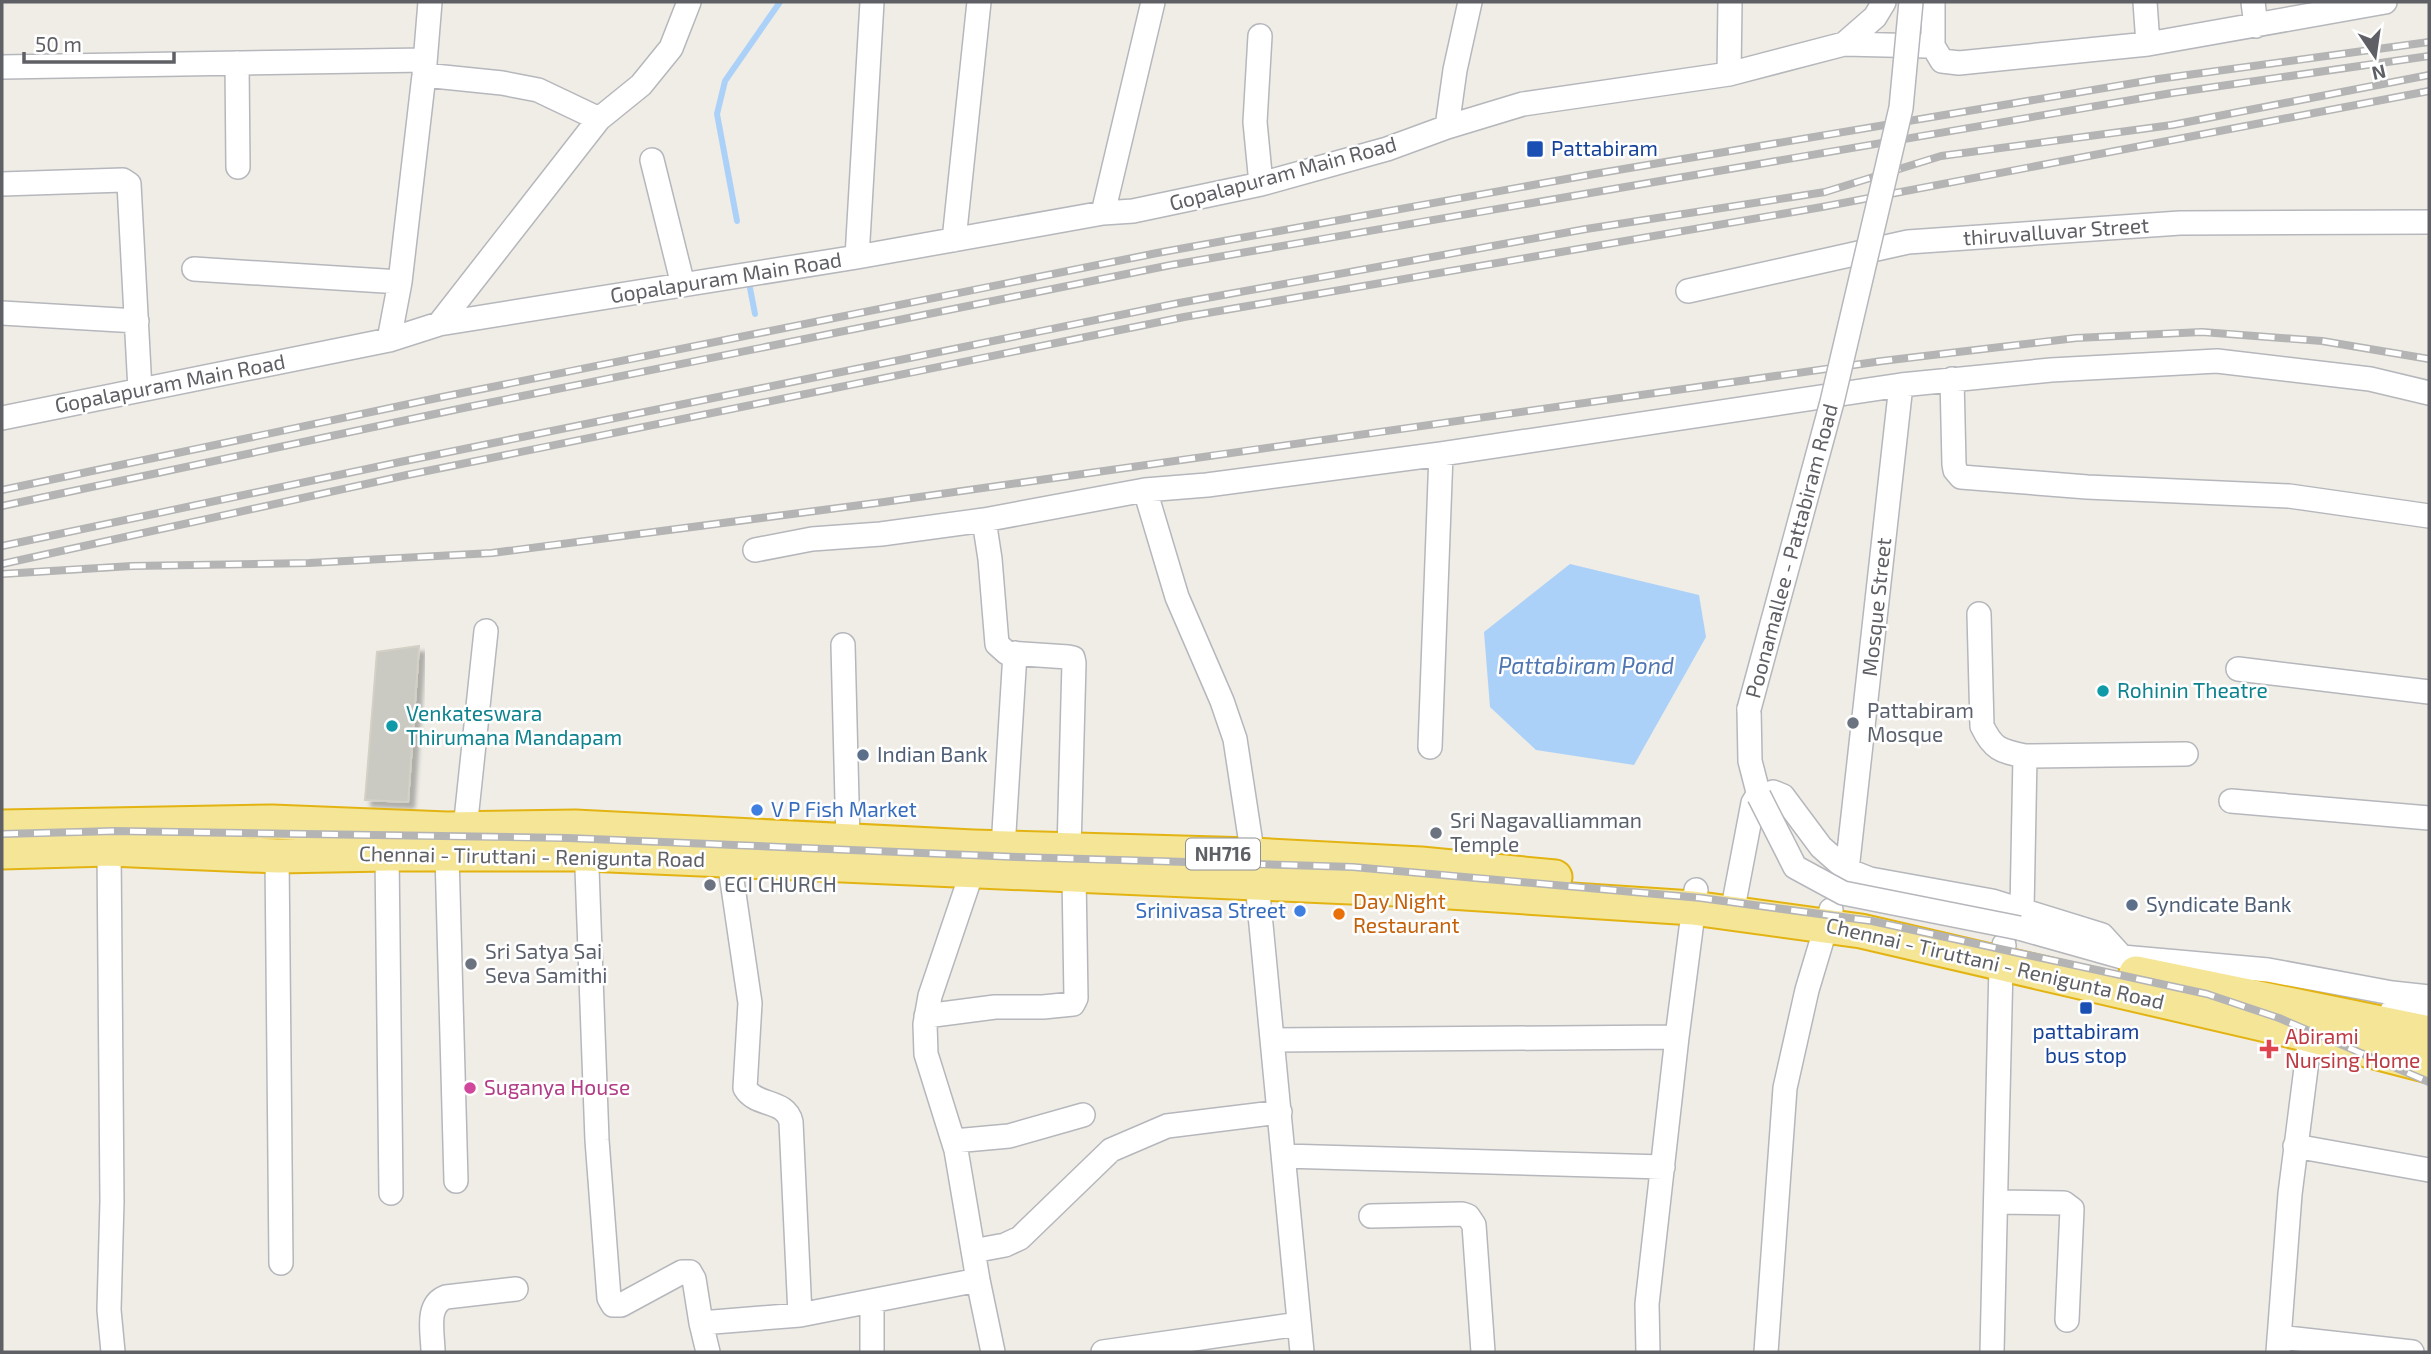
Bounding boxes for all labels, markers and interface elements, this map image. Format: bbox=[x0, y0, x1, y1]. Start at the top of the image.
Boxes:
scale bar bbox=[24, 21, 175, 65]
north arrow bbox=[2340, 21, 2410, 91]
text: 50 m bbox=[35, 31, 82, 56]
text: N bbox=[2370, 60, 2388, 86]
street label: Gopalapuram Main Road bbox=[1166, 130, 1399, 215]
place label: Pattabiram bbox=[1551, 135, 1658, 160]
marker: Pattabiram bbox=[1525, 139, 1545, 159]
street label: thiruvalluvar Street bbox=[1962, 212, 2150, 249]
street label: Gopalapuram Main Road bbox=[608, 246, 843, 307]
street label: Gopalapuram Main Road bbox=[52, 348, 287, 417]
street label: Poonamallee - Pattabiram Road bbox=[1739, 401, 1842, 700]
street label: Mosque Street bbox=[1856, 536, 1895, 677]
water label: Pattabiram Pond bbox=[1498, 651, 1674, 679]
place label: Rohinin Theatre bbox=[2117, 677, 2268, 702]
marker: Rohinin Theatre bbox=[2095, 683, 2111, 699]
place label: Pattabiram Mosque bbox=[1867, 697, 1974, 746]
place label: Venkateswara Thirumana Mandapam bbox=[406, 700, 622, 749]
marker: Pattabiram Mosque bbox=[1845, 715, 1861, 731]
marker: Venkateswara Thirumana Mandapam bbox=[384, 718, 400, 734]
place label: Indian Bank bbox=[877, 741, 988, 766]
marker: Indian Bank bbox=[855, 747, 871, 763]
place label: V P Fish Market bbox=[771, 796, 917, 821]
marker: V P Fish Market bbox=[749, 802, 765, 818]
place label: Sri Nagavalliamman Temple bbox=[1450, 807, 1642, 856]
marker: Sri Nagavalliamman Temple bbox=[1428, 825, 1444, 841]
road number: NH716 bbox=[1186, 838, 1260, 870]
street label: Chennai - Tiruttani - Renigunta Road bbox=[359, 840, 705, 871]
place label: ECI CHURCH bbox=[724, 871, 837, 896]
marker: ECI CHURCH bbox=[702, 877, 718, 893]
place label: Day Night Restaurant bbox=[1353, 888, 1459, 937]
place label: Syndicate Bank bbox=[2146, 891, 2292, 916]
place label: Srinivasa Street bbox=[1135, 897, 1286, 922]
marker: Syndicate Bank bbox=[2124, 897, 2140, 913]
marker: Srinivasa Street bbox=[1292, 903, 1308, 919]
marker: Day Night Restaurant bbox=[1331, 906, 1347, 922]
street label: Chennai - Tiruttani - Renigunta Road bbox=[1824, 911, 2167, 1014]
place label: Sri Satya Sai Seva Samithi bbox=[485, 938, 608, 987]
marker: Sri Satya Sai Seva Samithi bbox=[463, 956, 479, 972]
marker: pattabiram bus stop bbox=[2078, 1000, 2094, 1016]
place label: pattabiram bus stop bbox=[2033, 1018, 2139, 1067]
place label: Abirami Nursing Home bbox=[2285, 1023, 2420, 1072]
marker: Abirami Nursing Home bbox=[2259, 1039, 2279, 1059]
place label: Suganya House bbox=[484, 1074, 630, 1099]
marker: Suganya House bbox=[462, 1080, 478, 1096]

